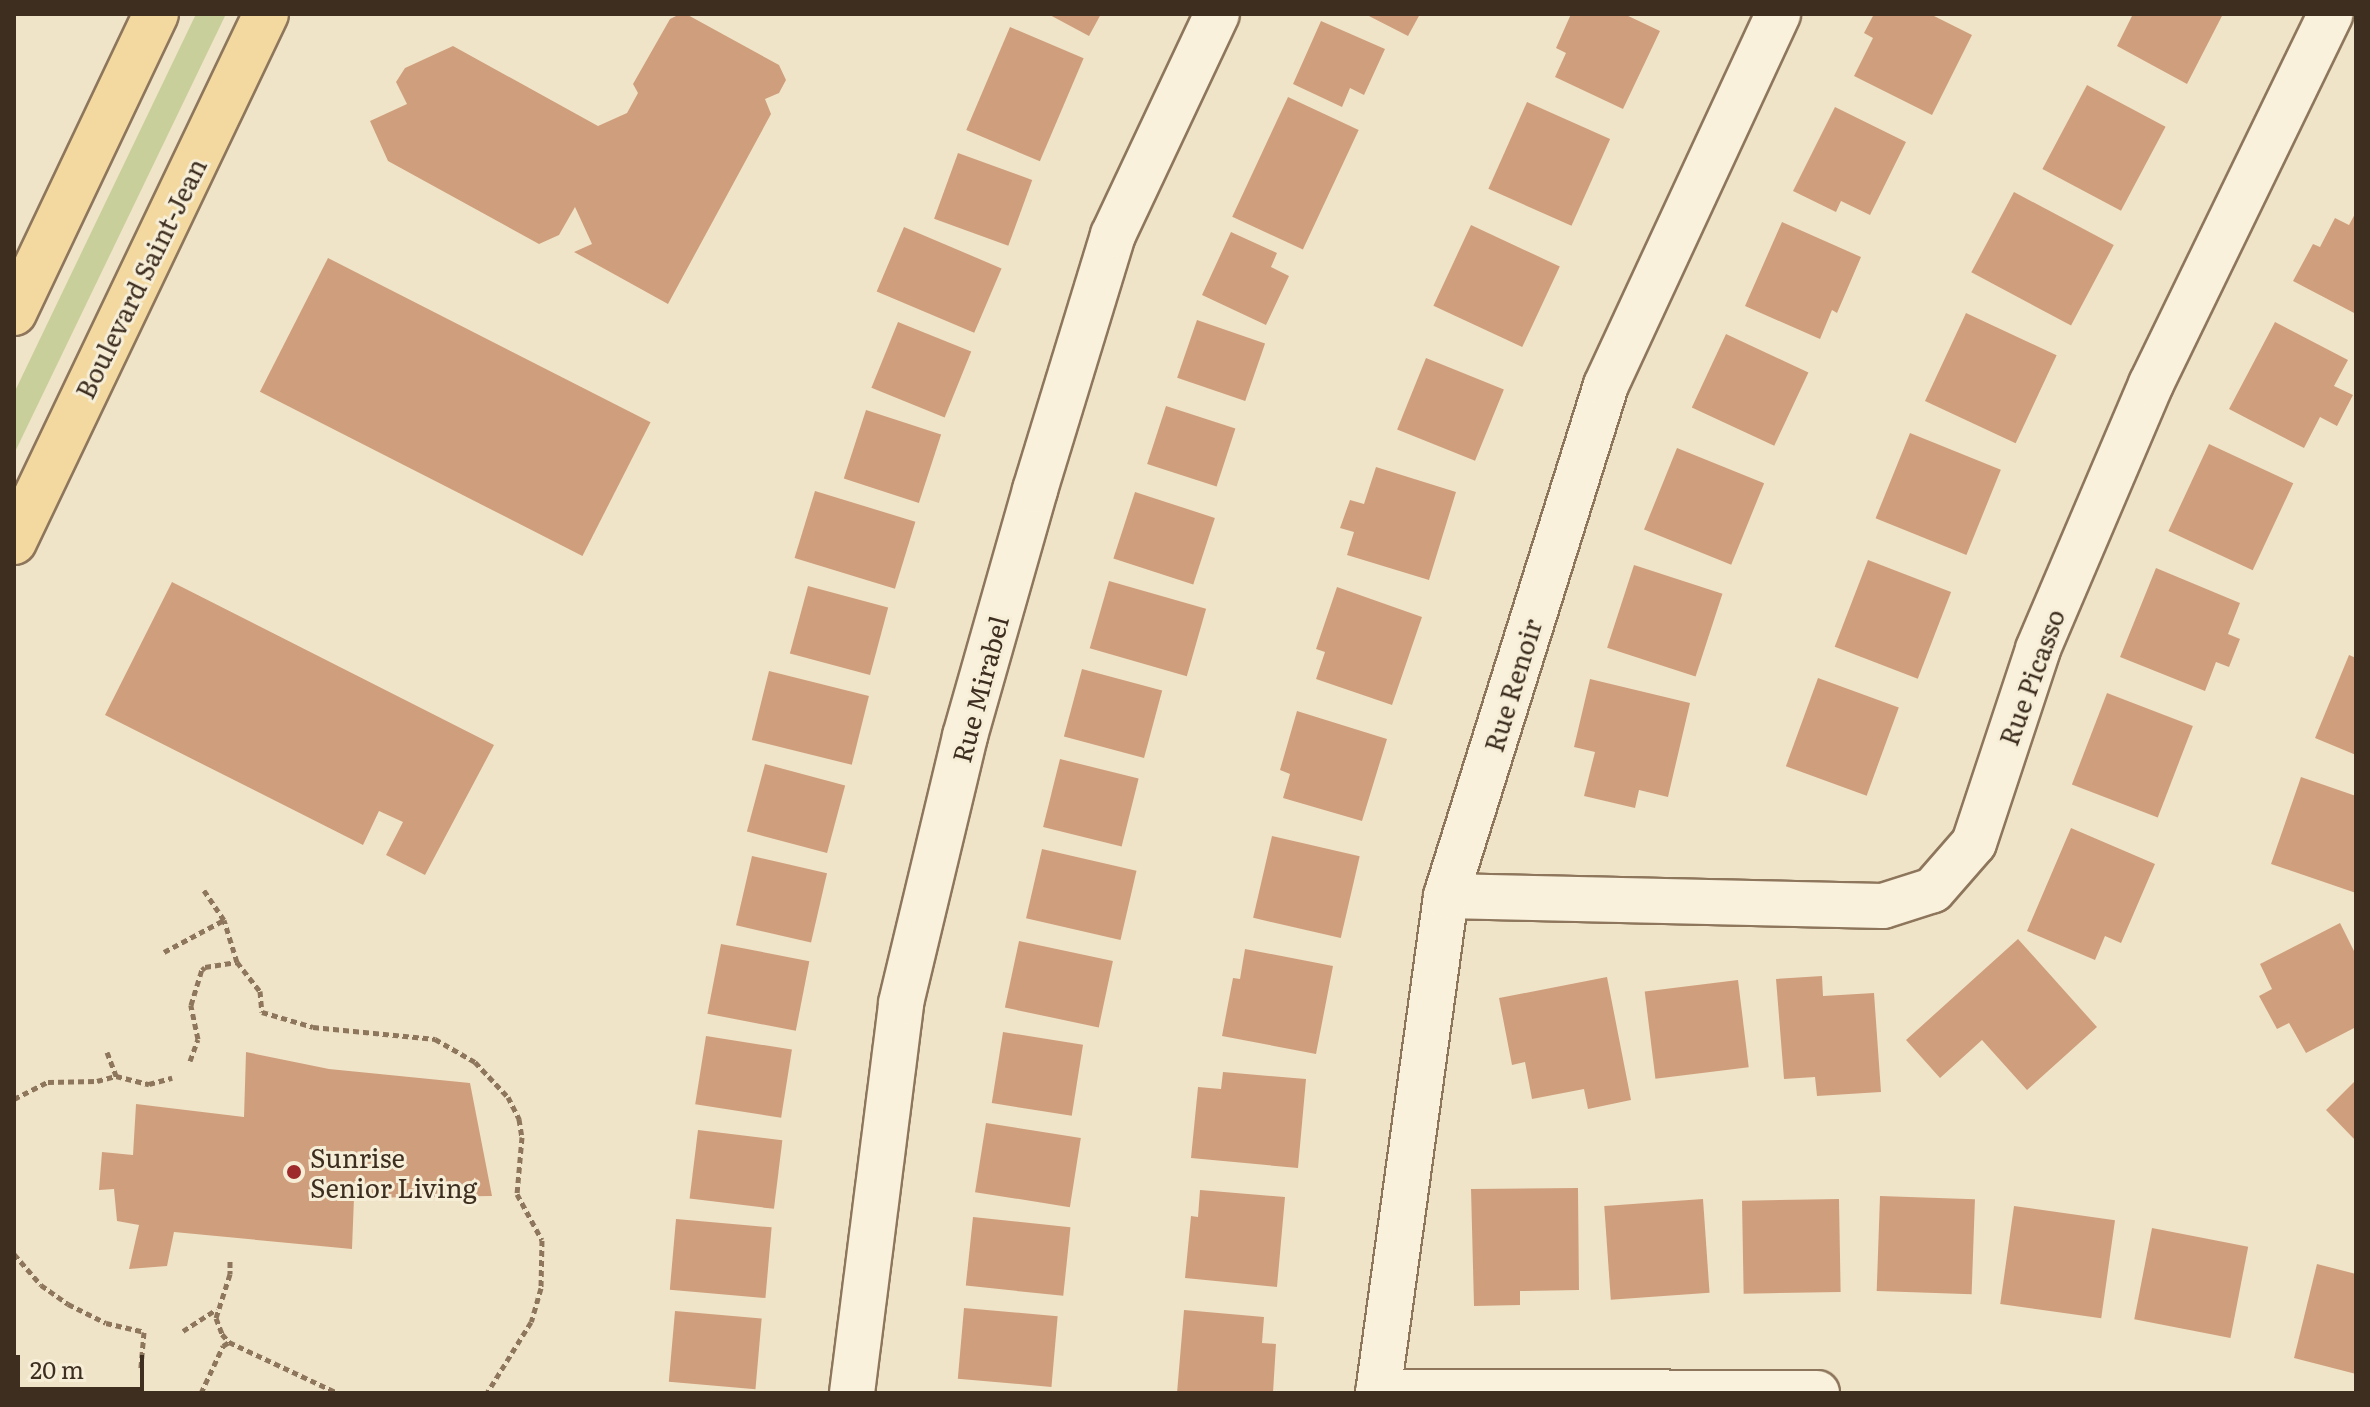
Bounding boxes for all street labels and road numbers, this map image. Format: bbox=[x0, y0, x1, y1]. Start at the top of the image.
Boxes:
street label: Boulevard Saint-Jean bbox=[68, 153, 212, 403]
street label: Rue Picasso bbox=[1992, 605, 2070, 749]
street label: Rue Mirabel bbox=[944, 612, 1014, 766]
street label: Rue Renoir bbox=[1477, 615, 1547, 755]

